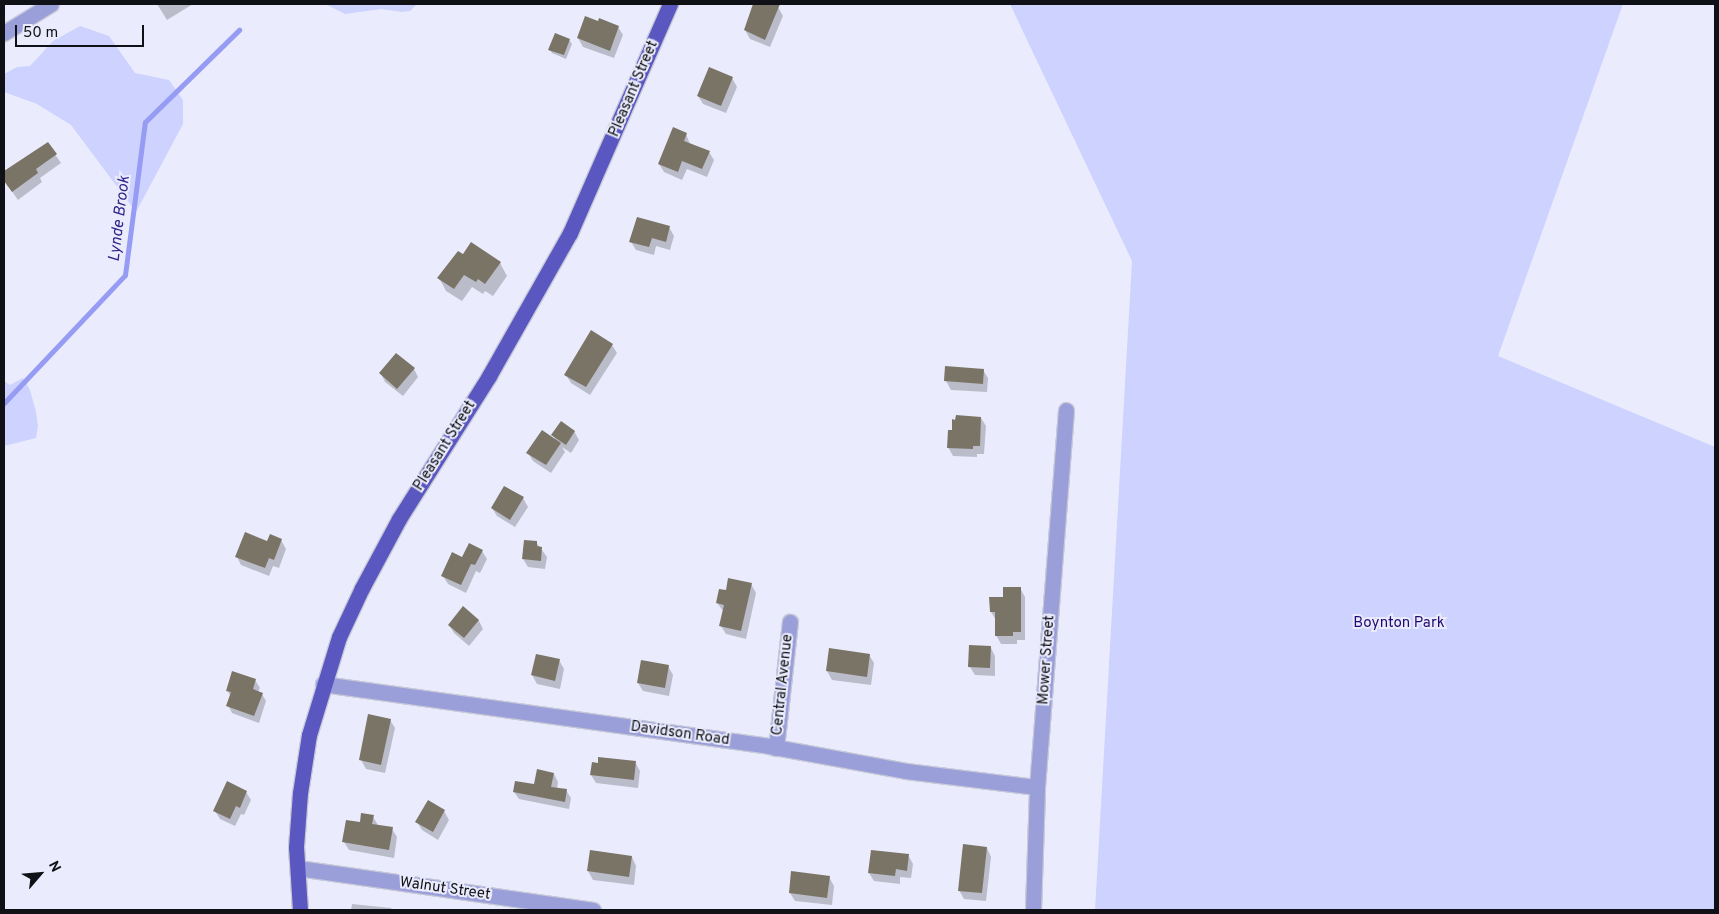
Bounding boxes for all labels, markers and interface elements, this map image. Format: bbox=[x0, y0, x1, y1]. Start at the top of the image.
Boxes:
scale bar bbox=[18, 15, 146, 47]
text: 50 m bbox=[23, 24, 58, 43]
street label: Pleasant Street bbox=[606, 38, 662, 140]
water label: Lynde Brook bbox=[105, 175, 135, 263]
street label: Pleasant Street bbox=[410, 398, 480, 494]
street label: Mower Street bbox=[1035, 615, 1059, 705]
park label: Boynton Park bbox=[1353, 615, 1445, 633]
street label: Central Avenue bbox=[769, 633, 797, 737]
street label: Davidson Road bbox=[629, 718, 731, 750]
north arrow bbox=[15, 849, 65, 899]
text: N bbox=[44, 859, 64, 875]
street label: Walnut Street bbox=[398, 874, 492, 904]

